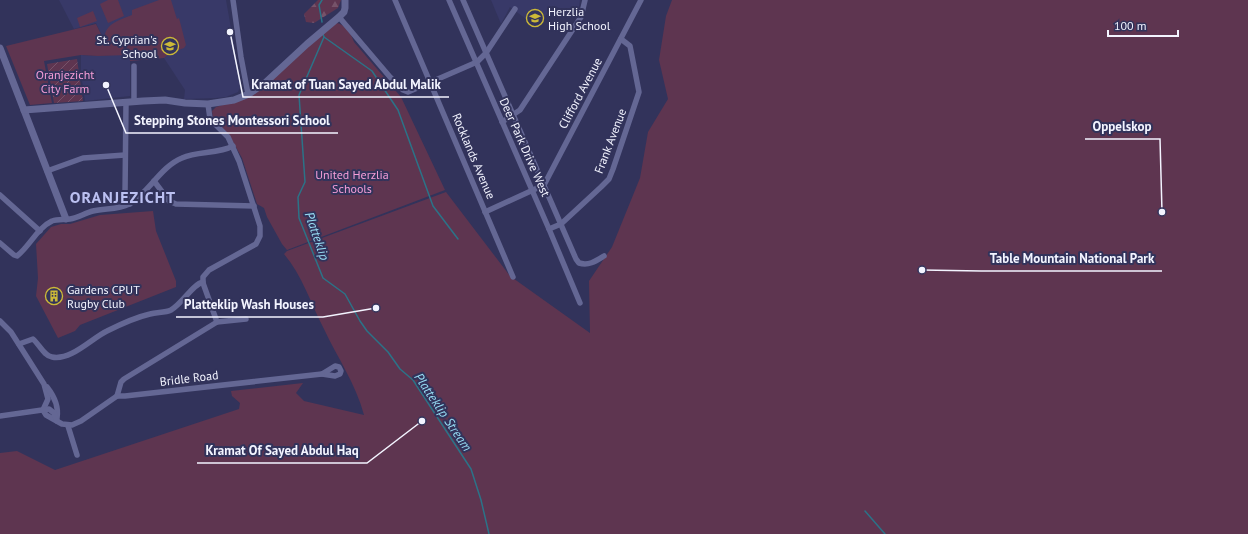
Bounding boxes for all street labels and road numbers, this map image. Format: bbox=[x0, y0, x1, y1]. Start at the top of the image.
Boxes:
street label: Clifford Avenue bbox=[555, 55, 605, 131]
street label: Deer Park Drive West bbox=[496, 95, 554, 199]
street label: Frank Avenue bbox=[591, 106, 629, 176]
street label: Rocklands Avenue bbox=[449, 111, 499, 201]
street label: Bridle Road bbox=[159, 367, 219, 389]

